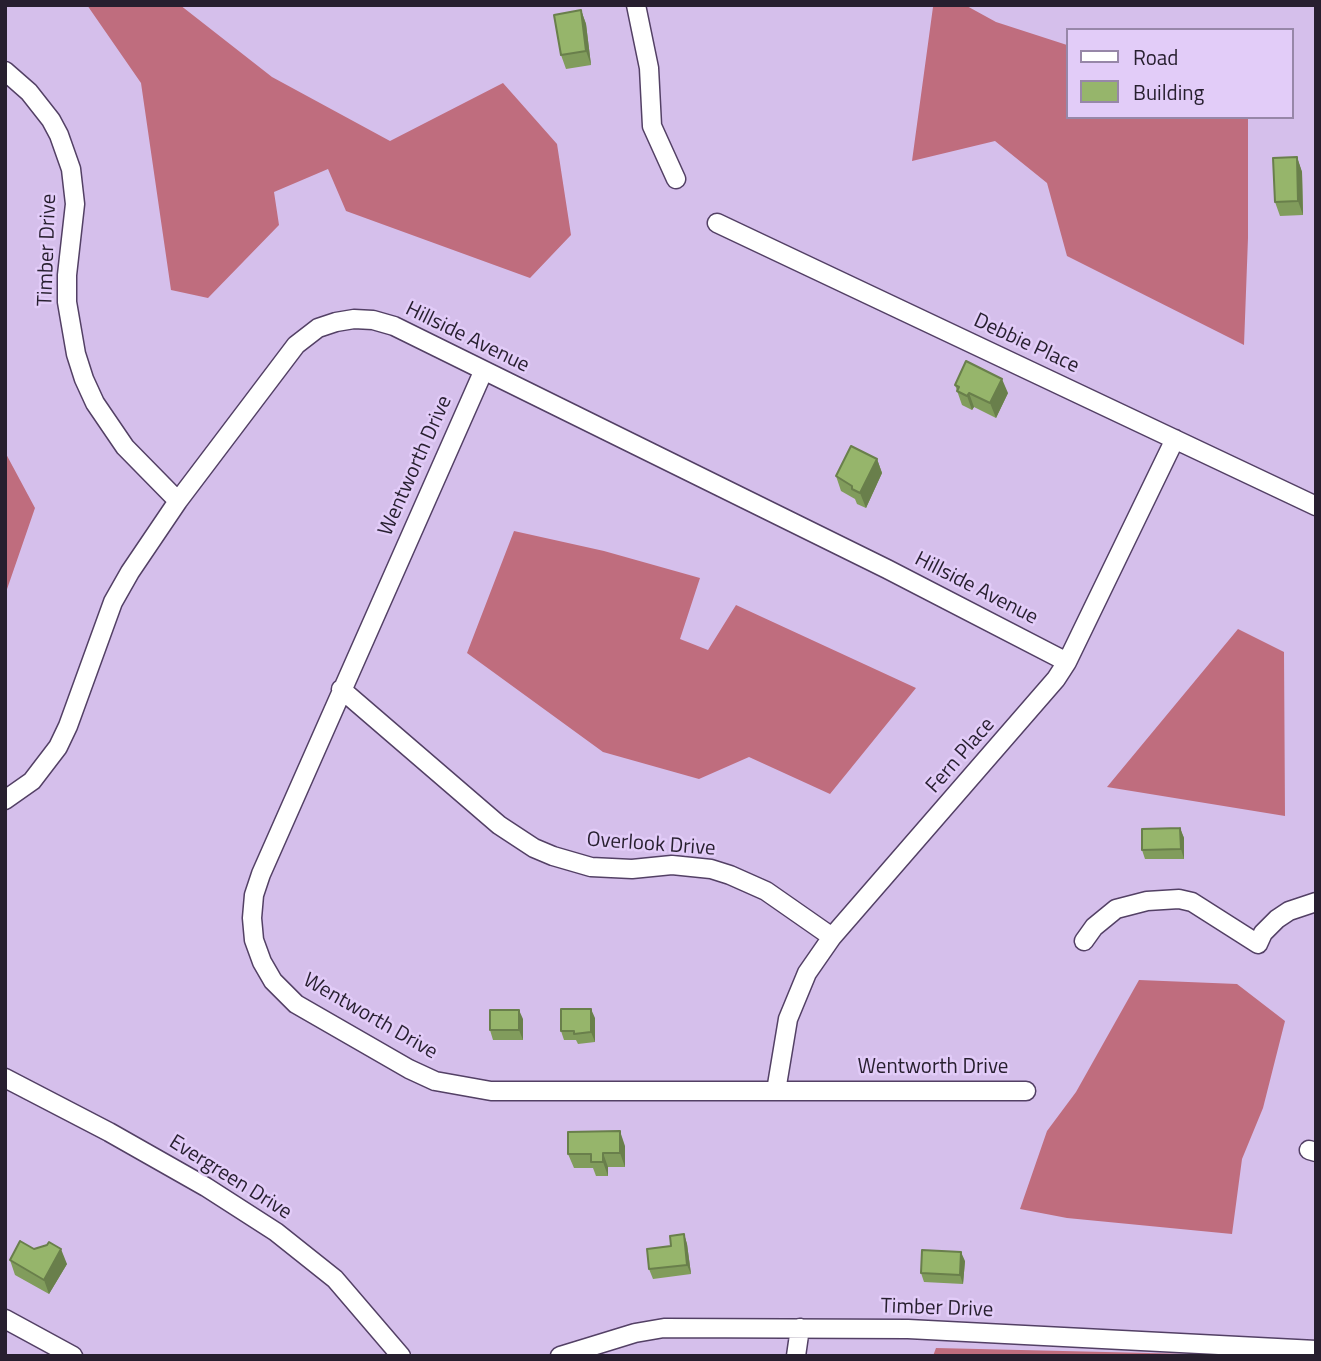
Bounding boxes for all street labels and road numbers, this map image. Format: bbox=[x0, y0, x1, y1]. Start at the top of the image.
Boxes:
street label: Timber Drive bbox=[33, 193, 63, 307]
street label: Hillside Avenue bbox=[401, 297, 533, 379]
street label: Debbie Place bbox=[969, 309, 1083, 379]
street label: Wentworth Drive bbox=[374, 392, 458, 540]
street label: Hillside Avenue bbox=[910, 547, 1042, 631]
street label: Fern Place bbox=[921, 713, 1001, 799]
street label: Overlook Drive bbox=[586, 828, 716, 862]
street label: Wentworth Drive bbox=[298, 968, 442, 1066]
street label: Wentworth Drive bbox=[858, 1055, 1008, 1081]
street label: Evergreen Drive bbox=[164, 1130, 296, 1226]
street label: Timber Drive bbox=[880, 1294, 994, 1324]

